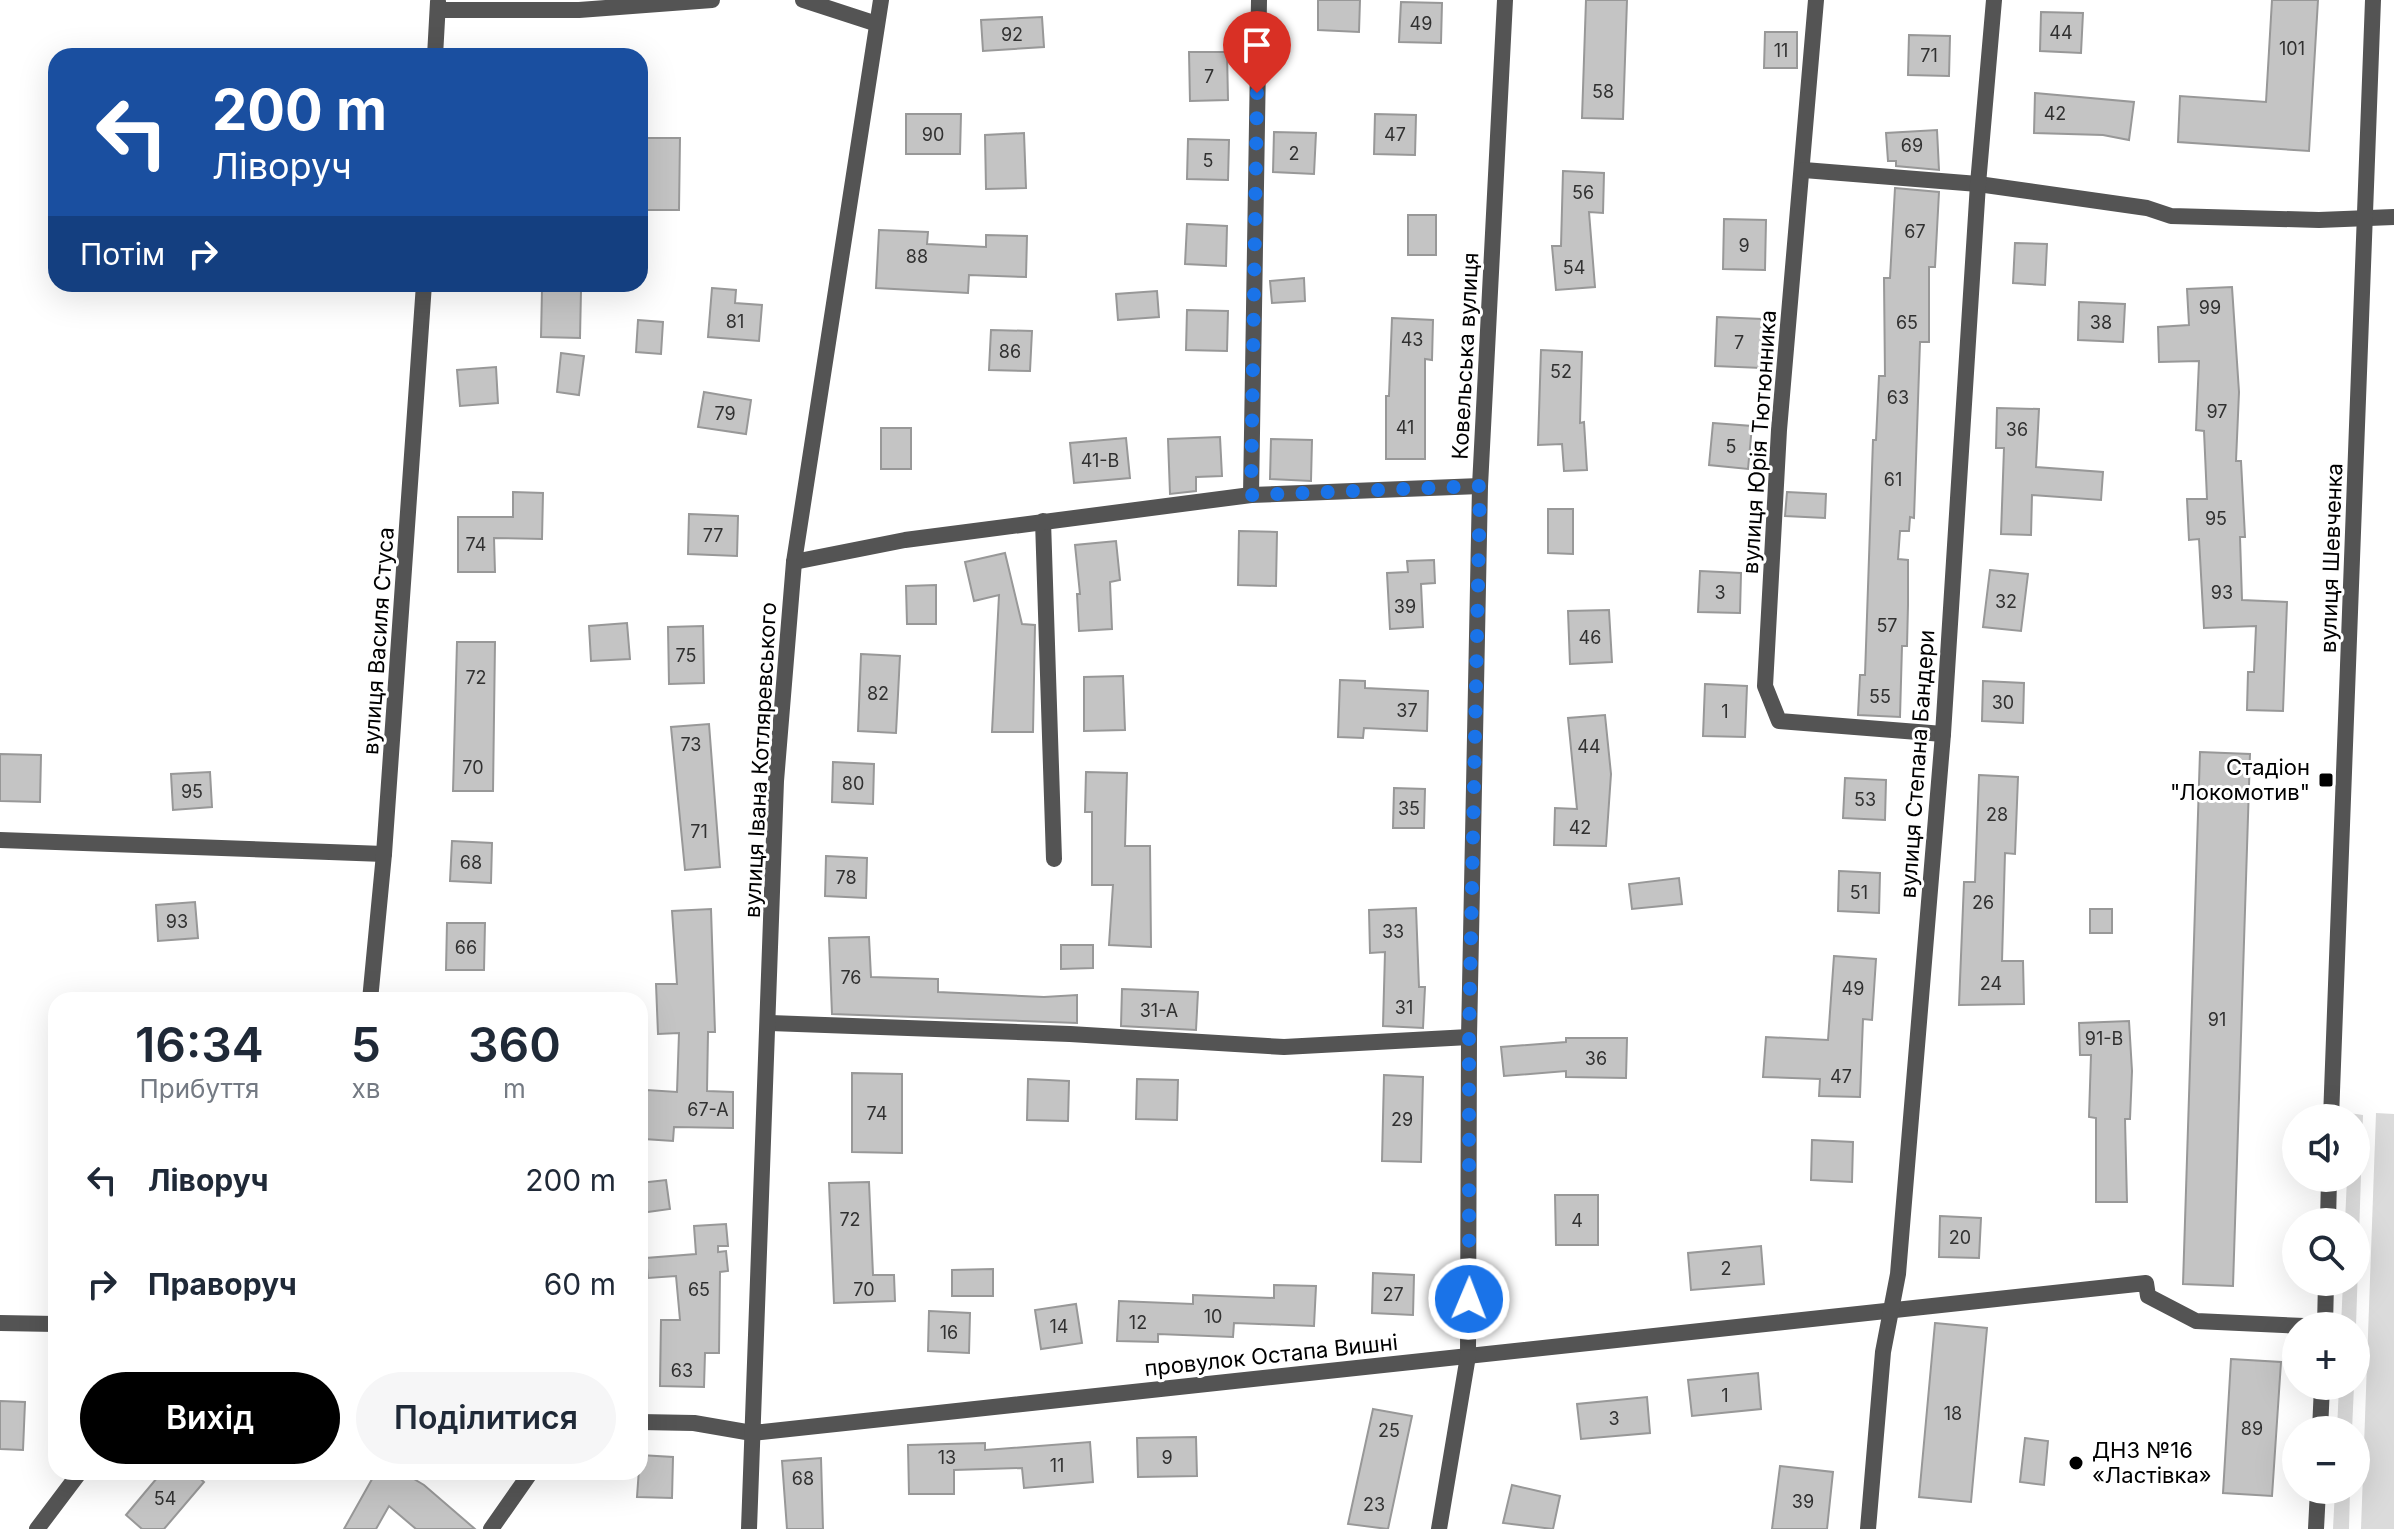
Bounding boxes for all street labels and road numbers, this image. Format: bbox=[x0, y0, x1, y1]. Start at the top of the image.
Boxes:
street label: Ковельська вулиця bbox=[1447, 252, 1483, 460]
street label: вулиця Юрія Тютюнника bbox=[1737, 309, 1781, 575]
street label: вулиця Шевченка bbox=[2315, 463, 2347, 653]
street label: вулиця Василя Стуса bbox=[357, 526, 399, 756]
street label: вулиця Івана Котляревського bbox=[739, 602, 781, 918]
street label: вулиця Степана Бандери bbox=[1895, 629, 1939, 899]
street label: провулок Остапа Вишні bbox=[1143, 1329, 1399, 1381]

